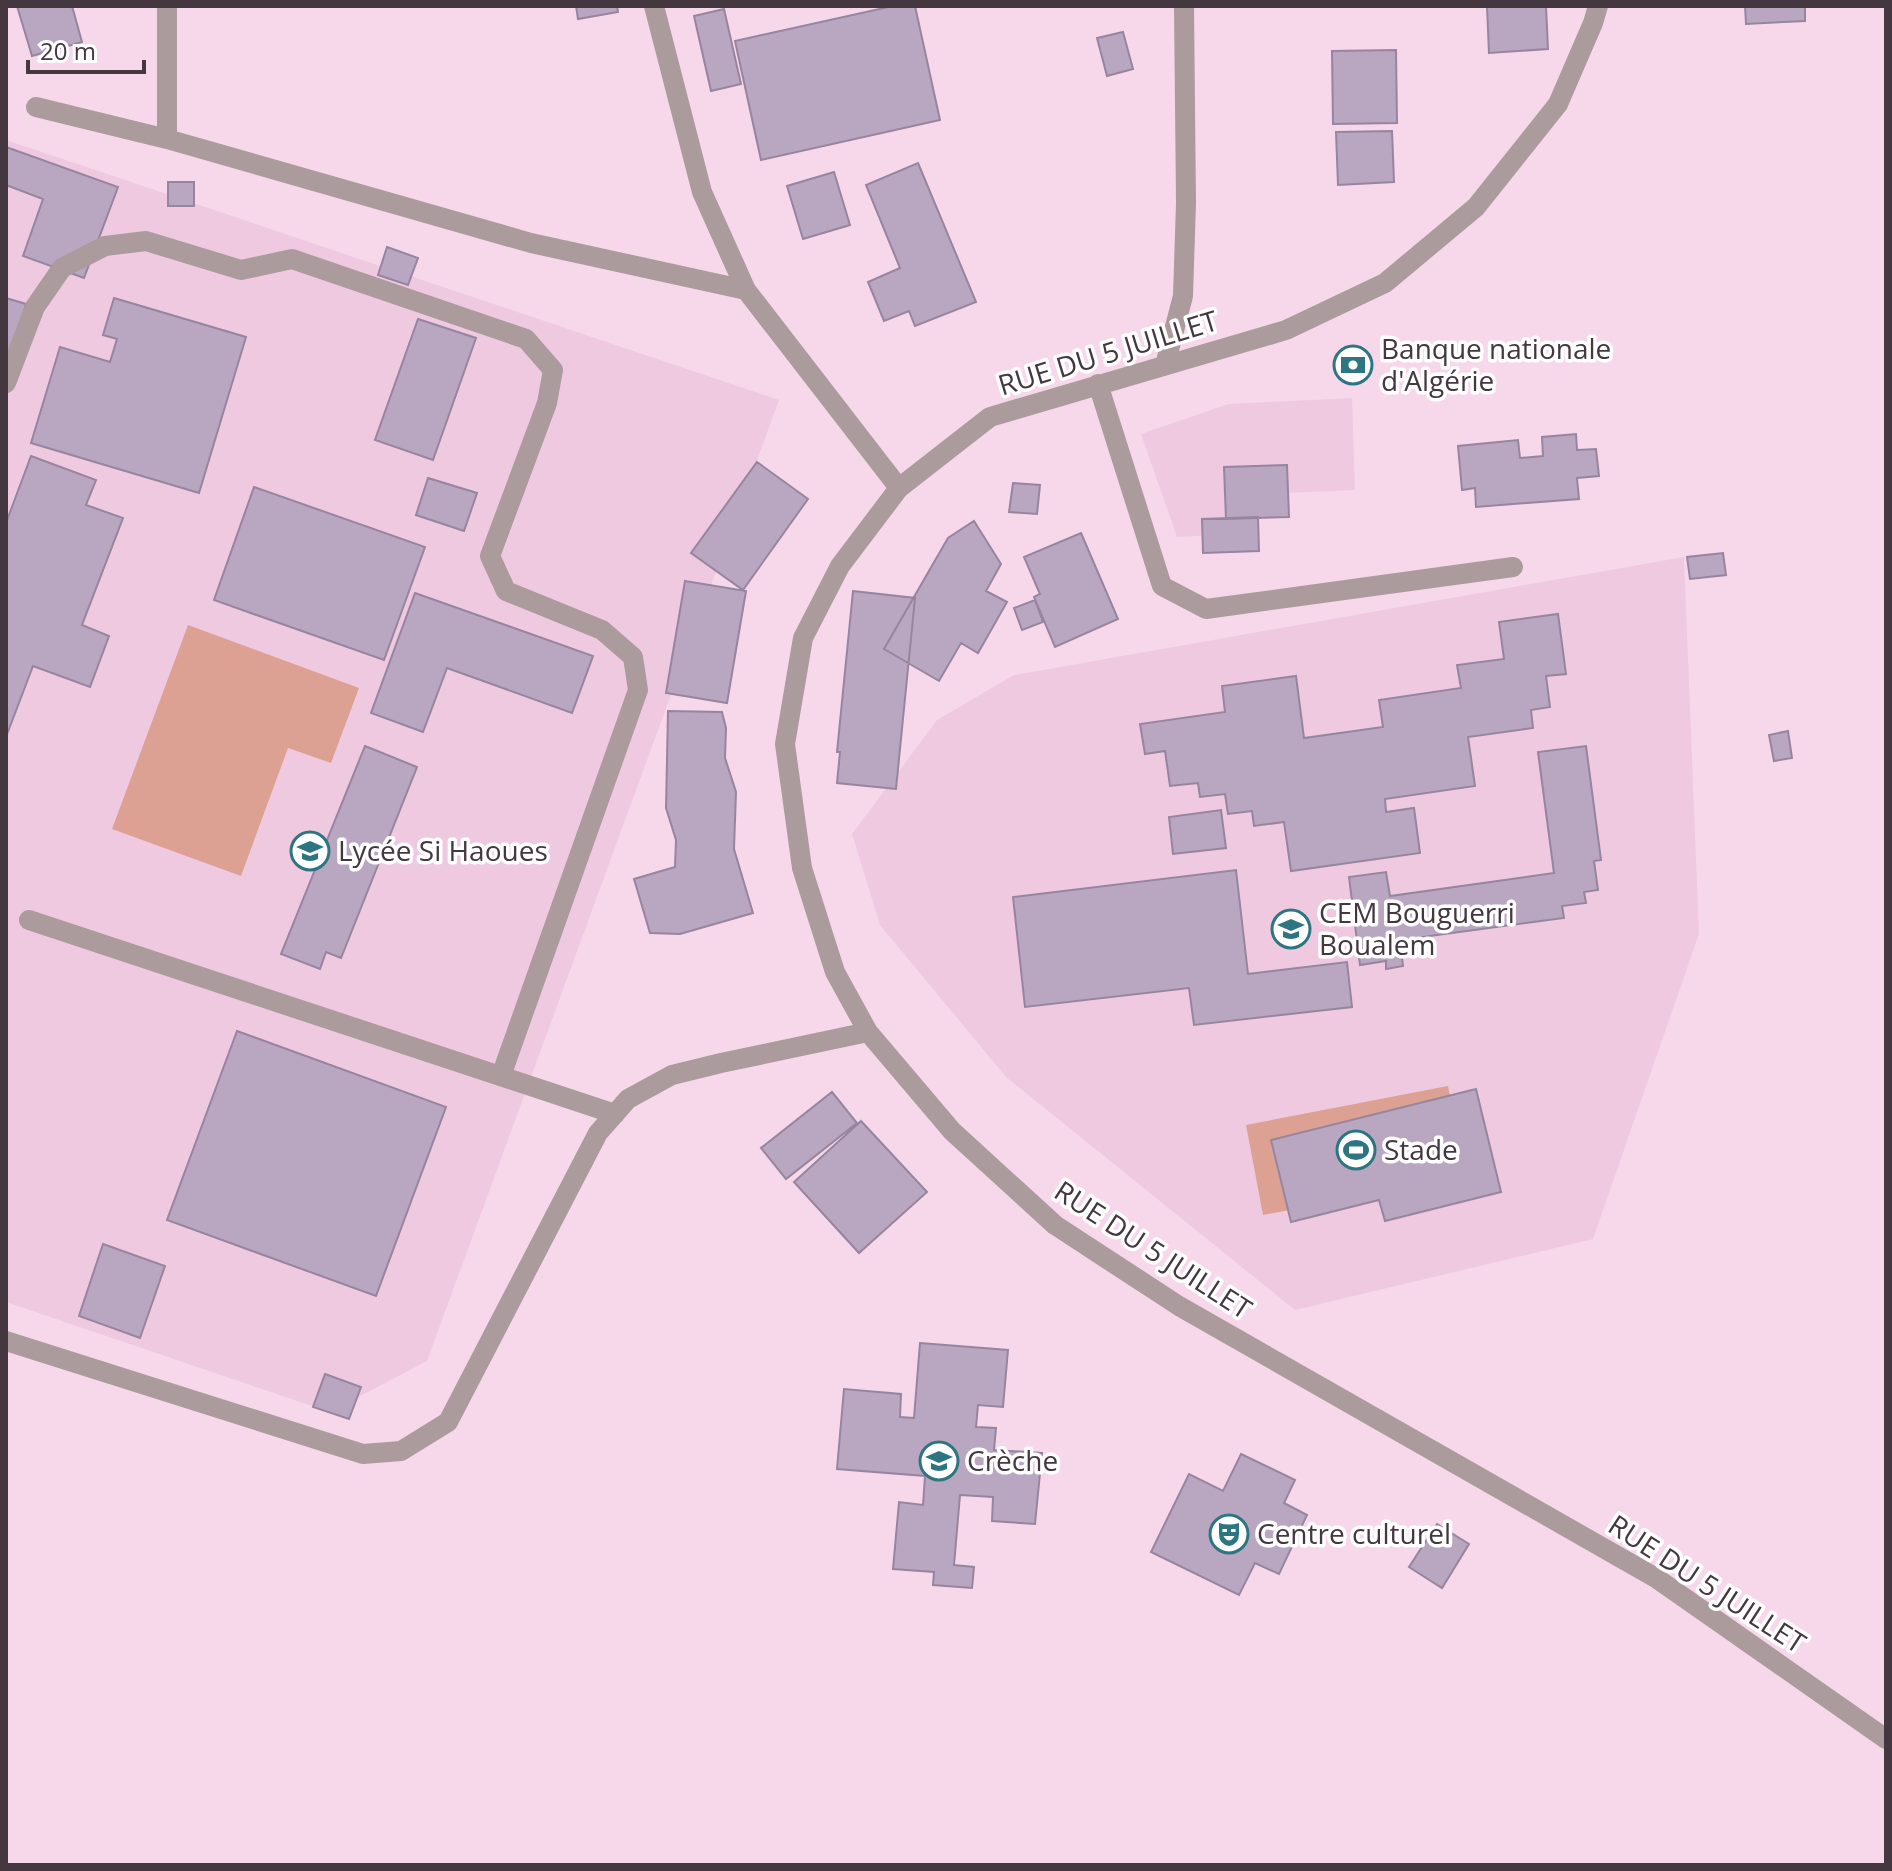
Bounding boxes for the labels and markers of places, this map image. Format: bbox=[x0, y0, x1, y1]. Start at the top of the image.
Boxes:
place label: Banque nationale d'Algérie bbox=[1381, 329, 1611, 399]
bank icon: Banque nationale d'Algérie bbox=[1332, 344, 1374, 386]
school or university icon: Lycée Si Haoues bbox=[289, 830, 331, 872]
place label: Lycée Si Haoues bbox=[338, 831, 548, 869]
place label: CEM Bouguerri Boualem bbox=[1319, 893, 1515, 963]
school or university icon: CEM Bouguerri Boualem bbox=[1270, 908, 1312, 950]
sports icon: Stade bbox=[1335, 1129, 1377, 1171]
place label: Stade bbox=[1384, 1130, 1458, 1168]
school or university icon: Crèche bbox=[918, 1440, 960, 1482]
place label: Crèche bbox=[967, 1441, 1058, 1479]
theatre icon: Centre culturel bbox=[1208, 1513, 1250, 1555]
place label: Centre culturel bbox=[1257, 1514, 1451, 1552]

